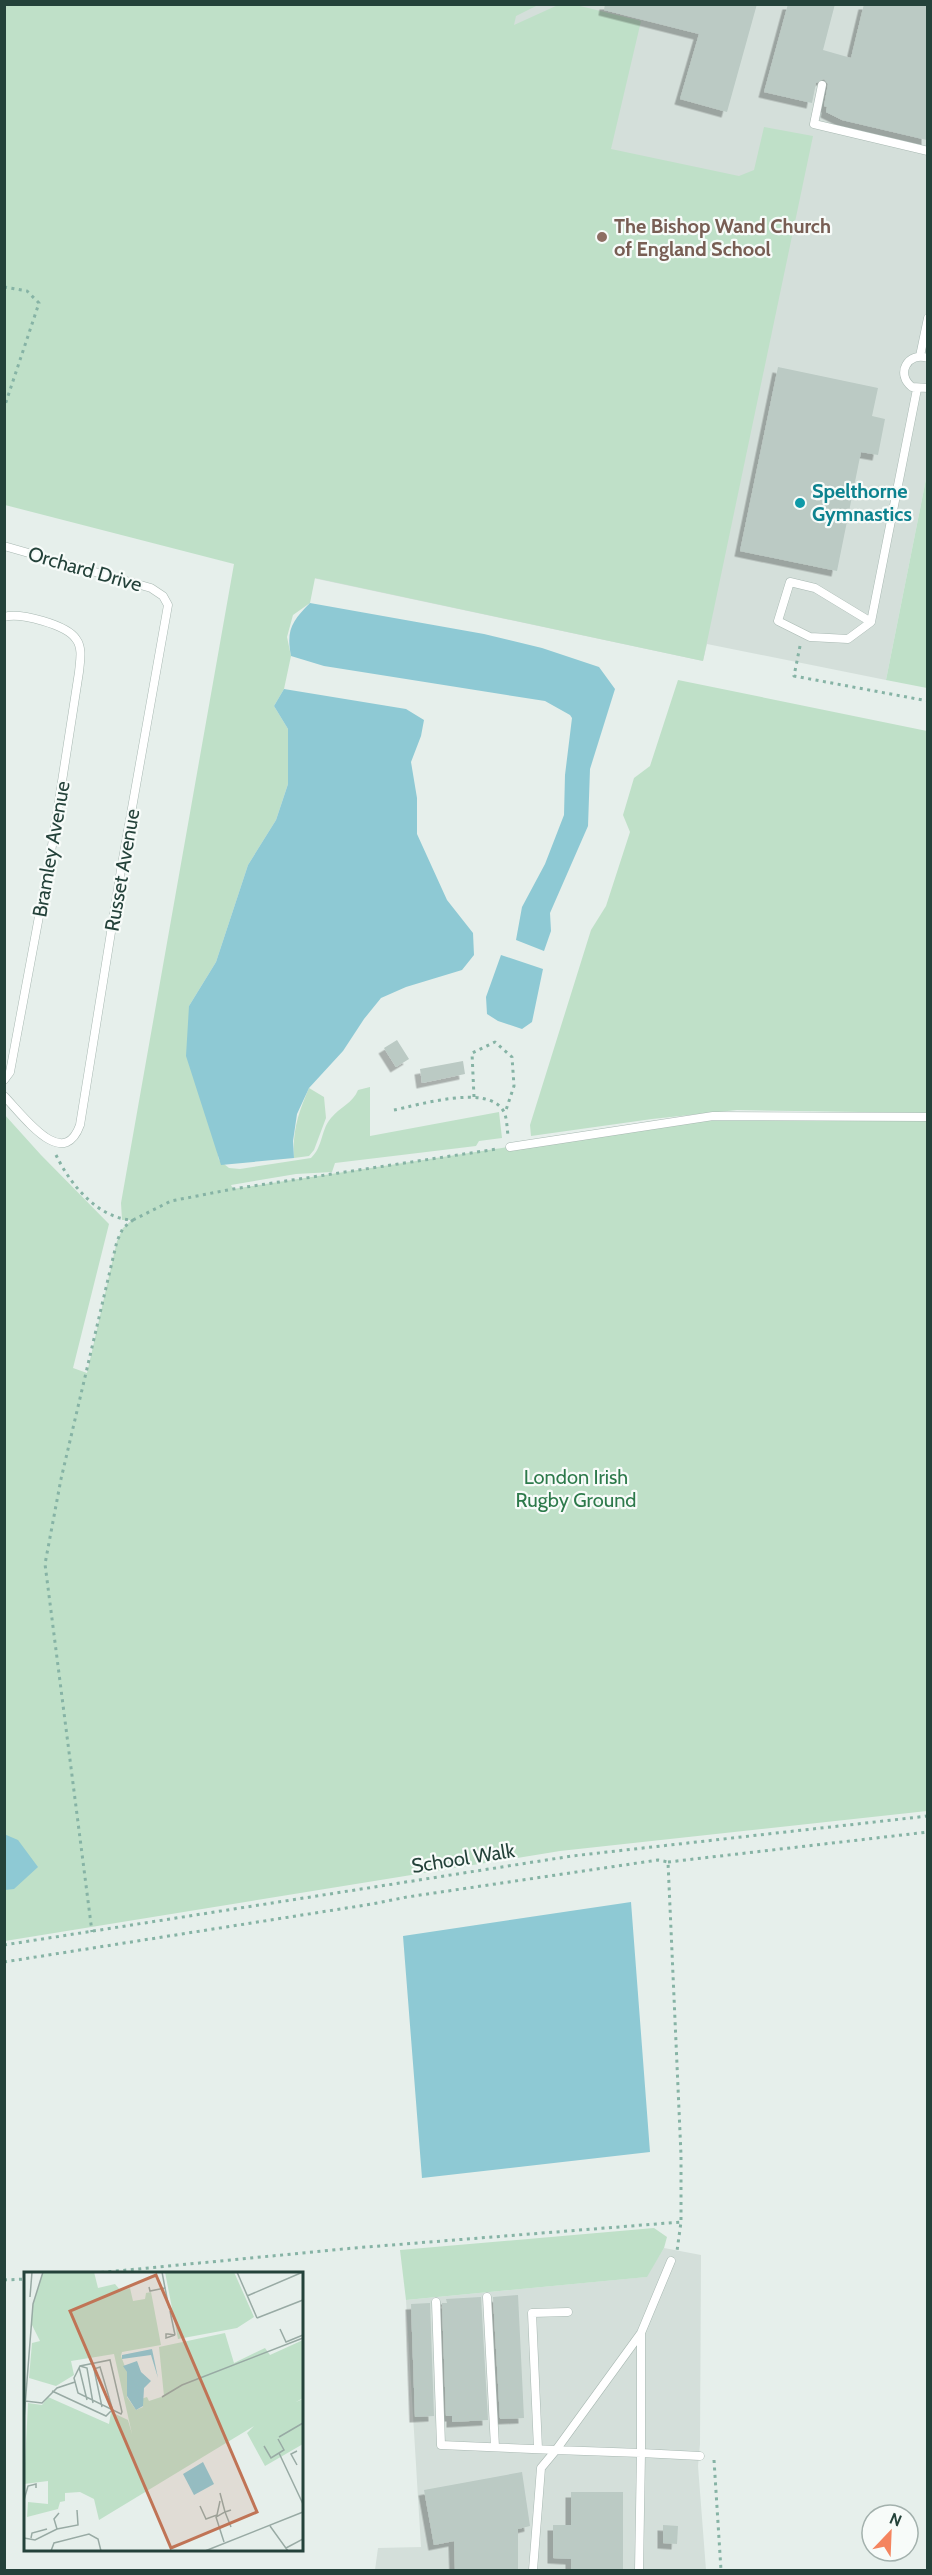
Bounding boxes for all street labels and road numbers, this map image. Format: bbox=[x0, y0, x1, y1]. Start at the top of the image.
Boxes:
street label: Orchard Drive bbox=[25, 541, 145, 597]
street label: Bramley Avenue bbox=[27, 779, 75, 919]
street label: Russet Avenue bbox=[99, 807, 145, 933]
street label: School Walk bbox=[410, 1838, 516, 1878]

